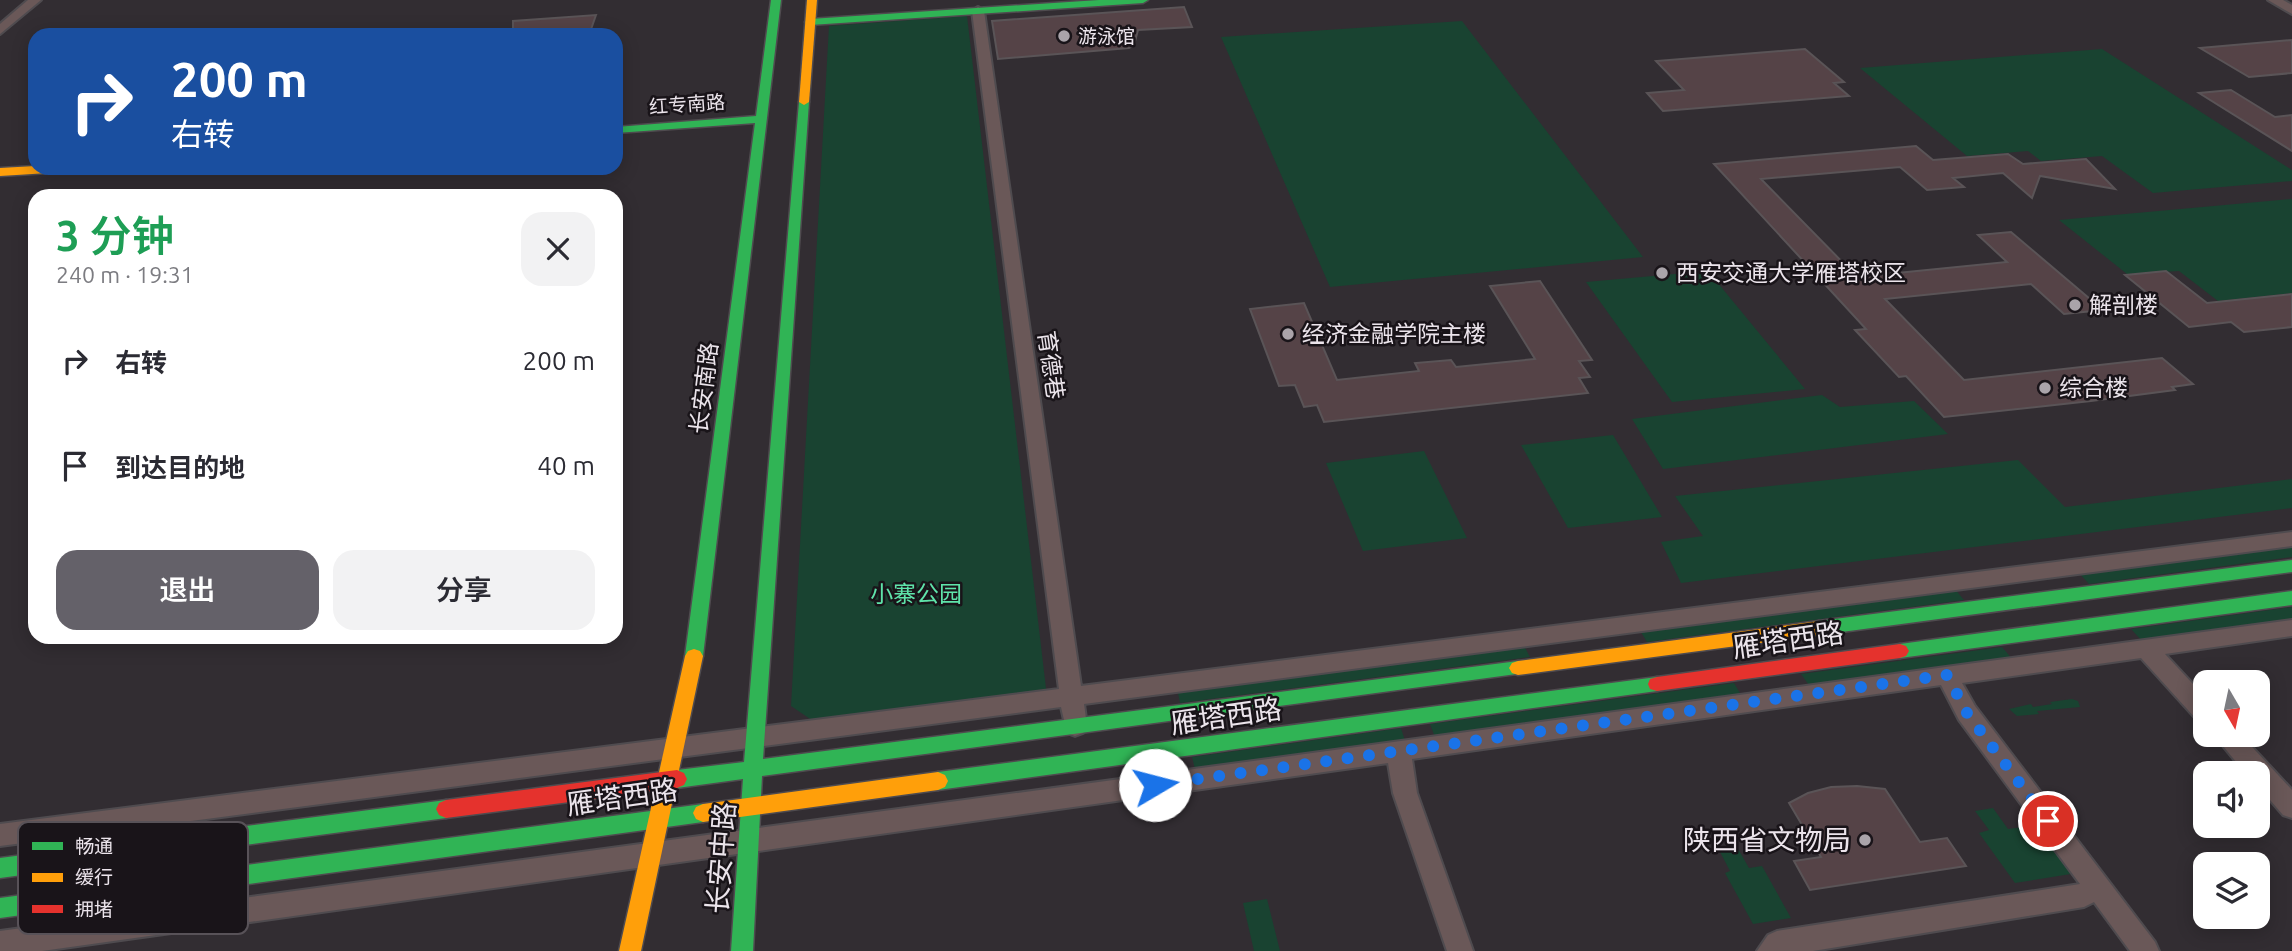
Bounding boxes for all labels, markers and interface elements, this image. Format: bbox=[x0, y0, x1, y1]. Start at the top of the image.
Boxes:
place label: 游泳馆 bbox=[1078, 25, 1135, 47]
marker: 游泳馆 bbox=[1056, 28, 1072, 44]
text: 200 m bbox=[171, 51, 308, 106]
icon: right bbox=[56, 56, 147, 147]
street label: 红专南路 bbox=[648, 90, 726, 118]
text: 右转 bbox=[171, 116, 235, 152]
text: 3 分钟 bbox=[56, 212, 174, 259]
button: close bbox=[521, 212, 595, 286]
place label: 西安交通大学雁塔校区 bbox=[1676, 260, 1906, 285]
text: 240 m · 19:31 bbox=[56, 262, 194, 287]
marker: 西安交通大学雁塔校区 bbox=[1654, 265, 1670, 281]
place label: 解剖楼 bbox=[2089, 292, 2158, 317]
marker: 解剖楼 bbox=[2067, 297, 2083, 313]
place label: 经济金融学院主楼 bbox=[1302, 321, 1486, 346]
marker: 经济金融学院主楼 bbox=[1280, 326, 1296, 342]
street label: 育德巷 bbox=[1034, 329, 1069, 401]
street label: 长安南路 bbox=[685, 341, 722, 435]
icon: right bbox=[56, 342, 94, 380]
text: 200 m bbox=[523, 346, 595, 375]
text: 右转 bbox=[115, 348, 167, 377]
place label: 综合楼 bbox=[2059, 375, 2128, 400]
marker: 综合楼 bbox=[2037, 380, 2053, 396]
icon: arrive bbox=[56, 447, 94, 485]
text: 40 m bbox=[537, 451, 595, 480]
text: 到达目的地 bbox=[115, 453, 245, 482]
button: 退出 bbox=[56, 550, 319, 630]
button: 分享 bbox=[333, 550, 595, 630]
park label: 小寨公园 bbox=[870, 581, 962, 606]
street label: 雁塔西路 bbox=[1730, 616, 1846, 663]
north arrow bbox=[2193, 670, 2270, 747]
map controls bbox=[2193, 670, 2270, 929]
street label: 雁塔西路 bbox=[1168, 692, 1284, 739]
position arrow bbox=[1118, 748, 1192, 822]
button: sound bbox=[2193, 761, 2270, 838]
street label: 雁塔西路 bbox=[564, 773, 680, 820]
pin bbox=[2018, 791, 2078, 851]
street label: 长安中路 bbox=[701, 801, 740, 915]
icon: arrive bbox=[2029, 802, 2067, 840]
legend bbox=[18, 822, 248, 934]
place label: 陕西省文物局 bbox=[1683, 824, 1851, 855]
marker: 陕西省文物局 bbox=[1857, 832, 1873, 848]
text: 畅通 bbox=[75, 835, 113, 857]
button: layers bbox=[2193, 852, 2270, 929]
text: 缓行 bbox=[75, 866, 113, 888]
text: 拥堵 bbox=[75, 898, 113, 920]

